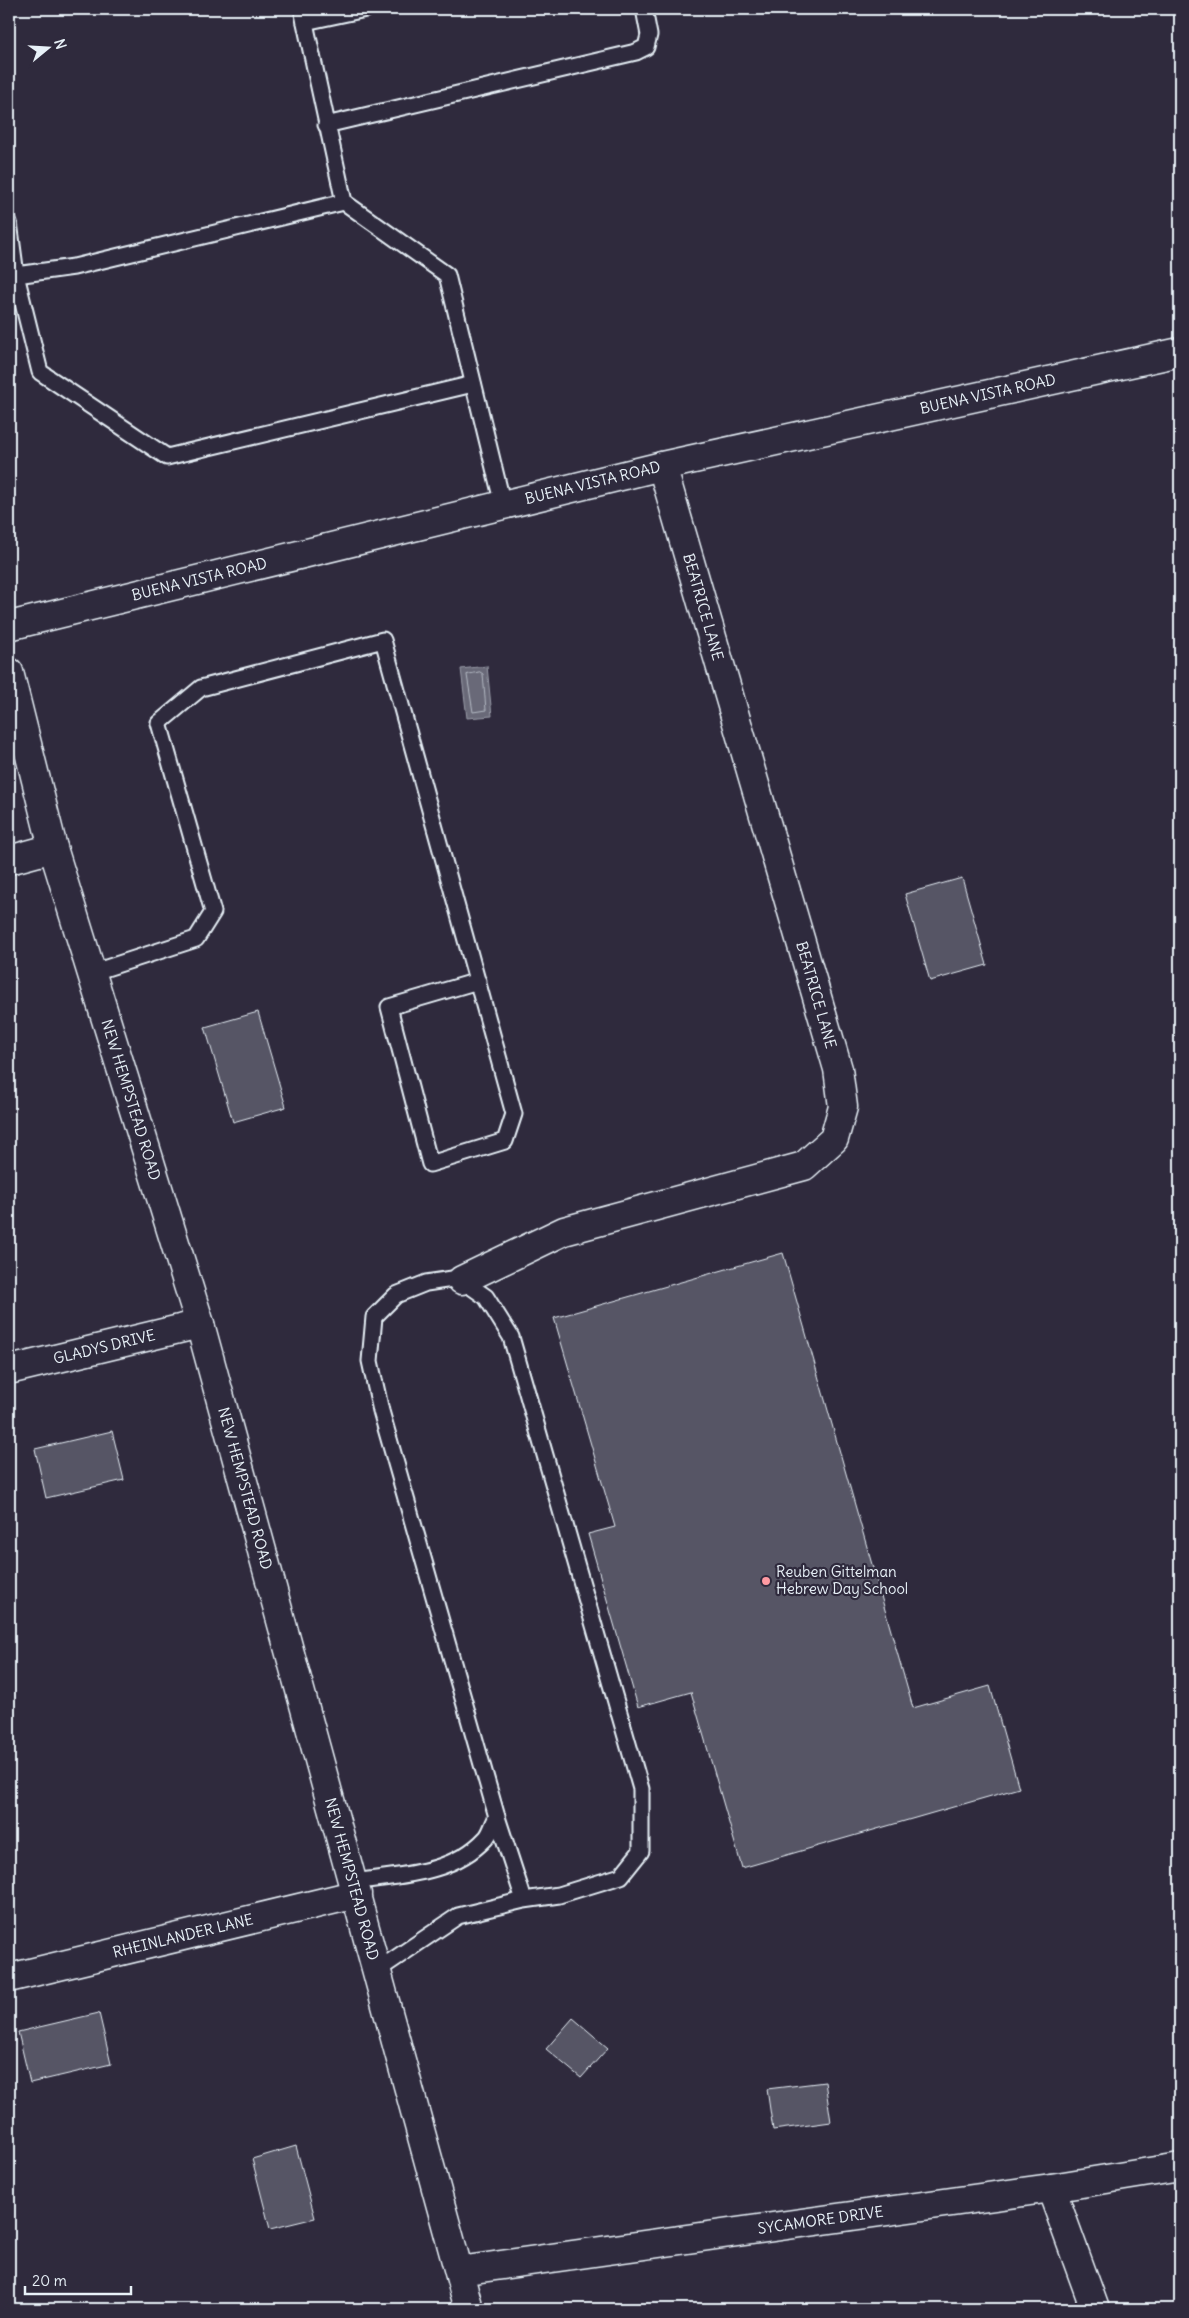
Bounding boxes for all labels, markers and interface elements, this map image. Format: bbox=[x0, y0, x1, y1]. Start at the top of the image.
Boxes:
north arrow bbox=[22, 22, 72, 72]
text: N bbox=[50, 37, 70, 51]
street label: BUENA VISTA ROAD bbox=[918, 370, 1057, 418]
street label: BUENA VISTA ROAD bbox=[523, 457, 662, 508]
street label: BEATRICE LANE bbox=[679, 551, 728, 663]
street label: BUENA VISTA ROAD bbox=[130, 553, 269, 605]
street label: BEATRICE LANE bbox=[792, 939, 841, 1051]
street label: NEW HEMPSTEAD ROAD bbox=[97, 1017, 165, 1183]
street label: GLADYS DRIVE bbox=[51, 1325, 157, 1368]
street label: NEW HEMPSTEAD ROAD bbox=[214, 1405, 277, 1572]
place label: Reuben Gittelman Hebrew Day School bbox=[776, 1562, 908, 1598]
marker: Reuben Gittelman Hebrew Day School bbox=[760, 1575, 772, 1587]
street label: NEW HEMPSTEAD ROAD bbox=[321, 1796, 383, 1962]
street label: RHEINLANDER LANE bbox=[111, 1909, 255, 1962]
street label: SYCAMORE DRIVE bbox=[756, 2202, 885, 2238]
scale bar bbox=[25, 2263, 131, 2295]
text: 20 m bbox=[32, 2271, 67, 2290]

